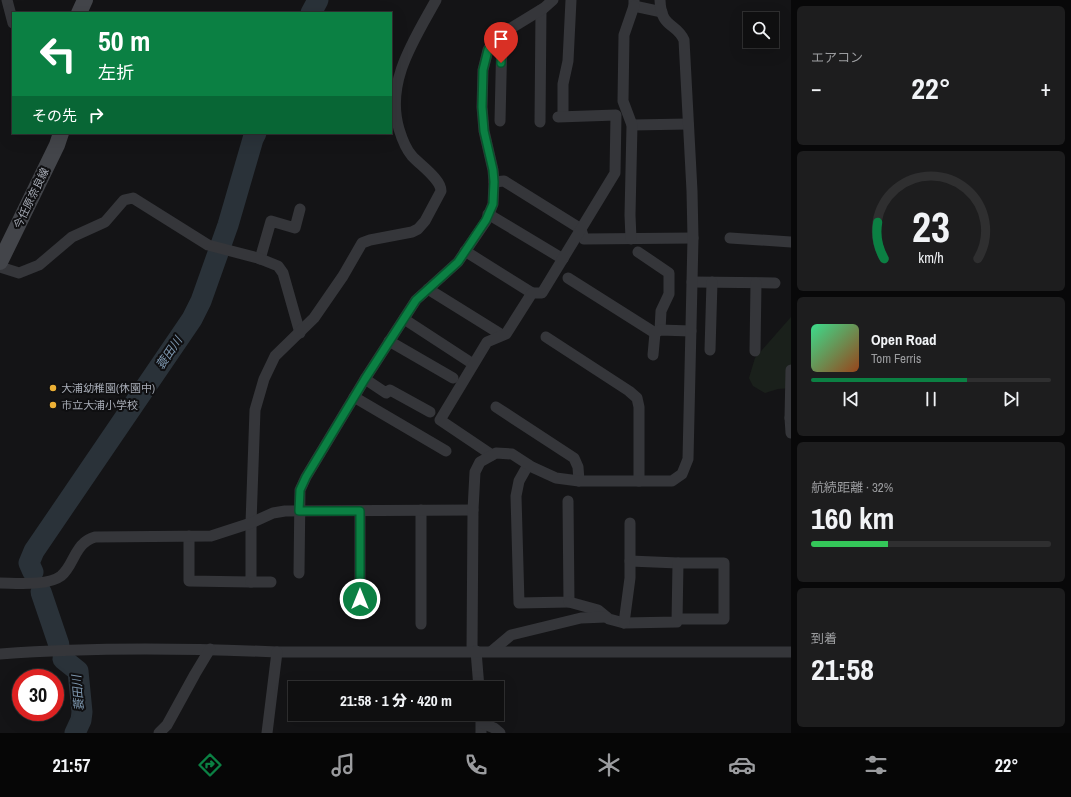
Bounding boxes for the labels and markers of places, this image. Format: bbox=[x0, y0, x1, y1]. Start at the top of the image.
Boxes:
pin bbox=[484, 22, 518, 63]
place label: 大浦幼稚園(休園中) bbox=[61, 381, 155, 395]
marker: 大浦幼稚園(休園中) bbox=[48, 383, 58, 393]
place label: 市立大浦小学校 bbox=[61, 398, 138, 412]
marker: 市立大浦小学校 bbox=[48, 400, 58, 410]

